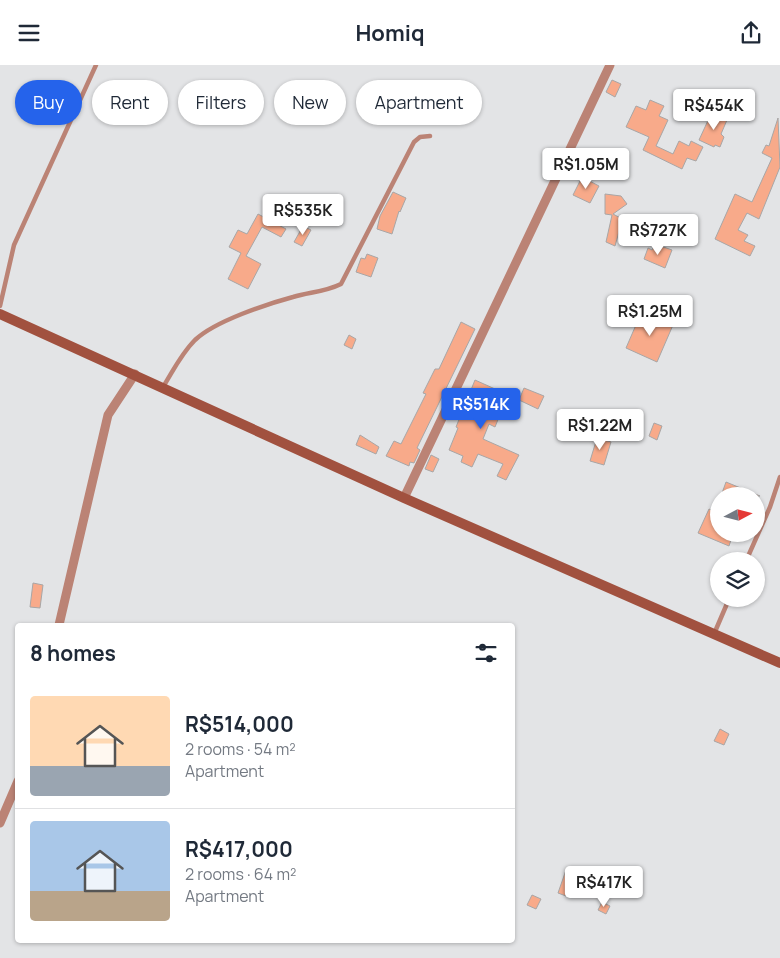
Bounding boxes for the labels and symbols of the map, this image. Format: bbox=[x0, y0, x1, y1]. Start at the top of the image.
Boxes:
pin: R$454K bbox=[673, 88, 755, 131]
pin: R$1.05M bbox=[540, 147, 632, 190]
pin: R$535K bbox=[262, 193, 344, 236]
pin: R$727K bbox=[617, 213, 699, 256]
pin: R$1.25M bbox=[604, 295, 696, 337]
pin: R$514K bbox=[440, 387, 522, 430]
pin: R$1.22M bbox=[554, 409, 646, 451]
north arrow bbox=[710, 487, 765, 543]
pin: R$417K bbox=[563, 865, 645, 908]

